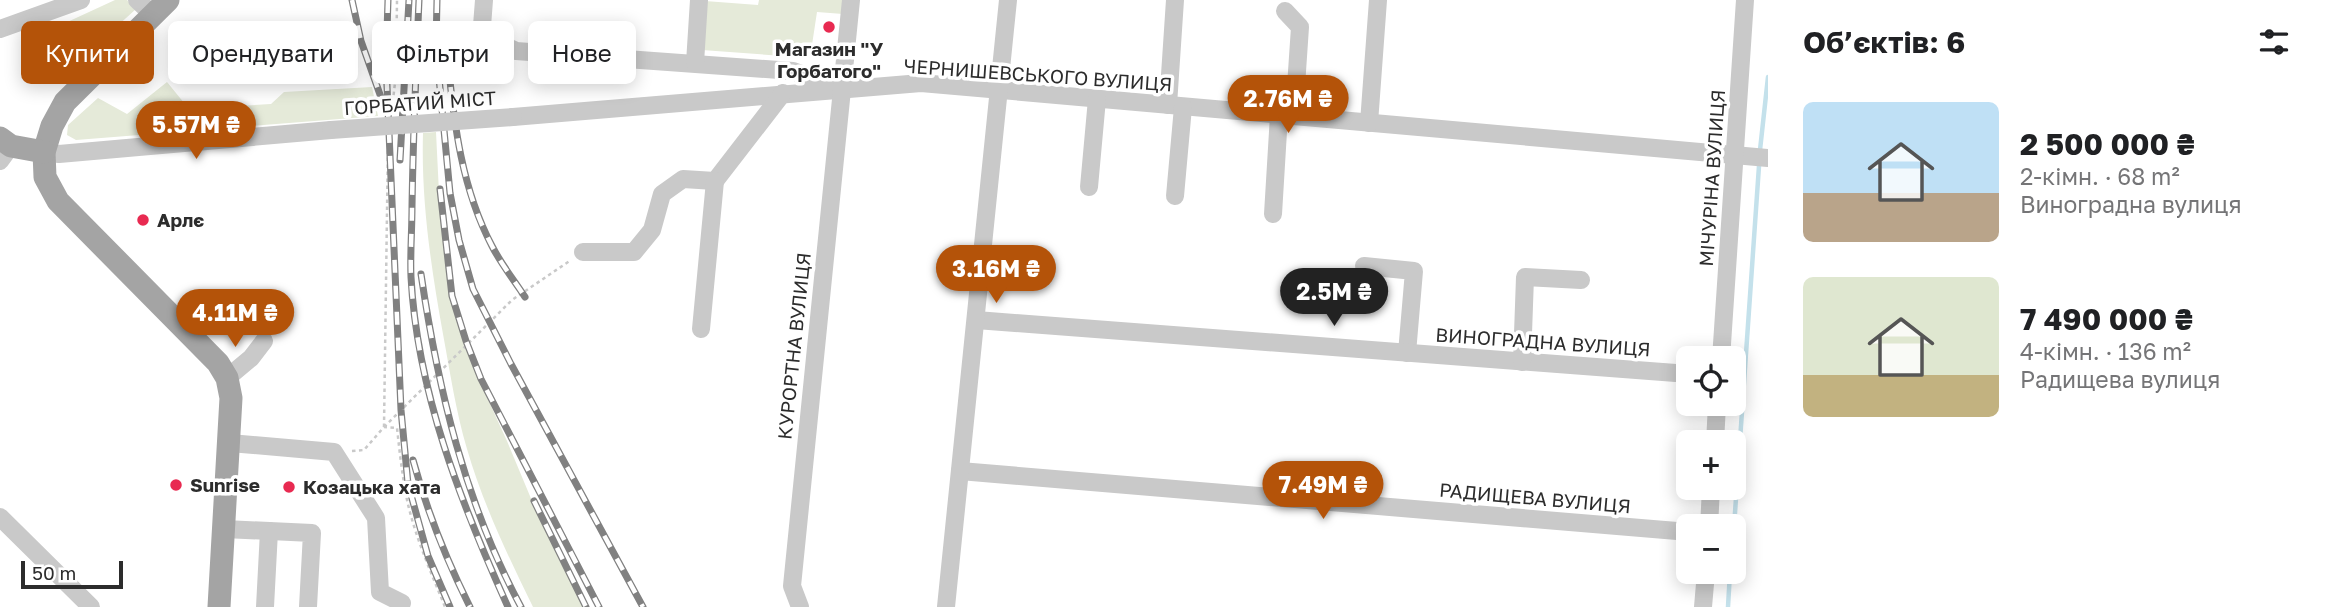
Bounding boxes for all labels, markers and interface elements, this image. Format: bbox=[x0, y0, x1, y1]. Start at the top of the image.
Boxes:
marker: Магазин "У Горбатого" bbox=[821, 19, 837, 35]
chip: Купити bbox=[21, 21, 154, 84]
chip: Орендувати bbox=[168, 21, 358, 84]
chip: Фільтри bbox=[372, 21, 514, 84]
chip: Нове bbox=[528, 21, 636, 84]
icon: filters bbox=[2255, 23, 2293, 61]
text: Об’єктів: 6 bbox=[1803, 24, 1965, 60]
place label: Магазин "У Горбатого" bbox=[775, 37, 884, 82]
street label: ЧЕРНИШЕВСЬКОГО ВУЛИЦЯ bbox=[903, 54, 1173, 95]
pin: 2.76M ₴ bbox=[1223, 76, 1353, 135]
text: 2.76M ₴ bbox=[1244, 84, 1332, 112]
street label: ГОРБАТИЙ МІСТ bbox=[343, 86, 497, 119]
street label: МІЧУРІНА ВУЛИЦЯ bbox=[1694, 89, 1729, 267]
pin: 5.57M ₴ bbox=[131, 102, 261, 161]
text: 5.57M ₴ bbox=[152, 110, 240, 138]
text: 2 500 000 ₴ bbox=[2020, 126, 2195, 162]
icon: home bbox=[1859, 130, 1943, 214]
text: 2-кімн. · 68 m² bbox=[2020, 162, 2180, 190]
text: Виноградна вулиця bbox=[2020, 190, 2242, 218]
place label: Арлє bbox=[157, 208, 204, 231]
marker: Арлє bbox=[135, 212, 151, 228]
pin: 3.16M ₴ bbox=[931, 246, 1061, 305]
street label: КУРОРТНА ВУЛИЦЯ bbox=[772, 251, 815, 441]
text: 3.16M ₴ bbox=[952, 254, 1040, 282]
pin: 2.5M ₴ bbox=[1277, 268, 1391, 328]
text: 2.5M ₴ bbox=[1296, 277, 1372, 305]
pin: 4.11M ₴ bbox=[170, 290, 300, 349]
text: 4.11M ₴ bbox=[192, 298, 278, 326]
text: 7 490 000 ₴ bbox=[2020, 301, 2193, 337]
icon: home bbox=[1859, 305, 1943, 389]
street label: ВИНОГРАДНА ВУЛИЦЯ bbox=[1435, 323, 1651, 360]
text: 4-кімн. · 136 m² bbox=[2020, 337, 2191, 365]
map controls bbox=[1676, 346, 1746, 584]
button: locate bbox=[1676, 346, 1746, 416]
text: Радищева вулиця bbox=[2020, 365, 2220, 393]
button: + bbox=[1676, 430, 1746, 500]
pin: 7.49M ₴ bbox=[1258, 462, 1388, 521]
text: 7.49M ₴ bbox=[1278, 470, 1368, 498]
place label: Sunrise bbox=[190, 473, 260, 496]
place label: Козацька хата bbox=[303, 475, 441, 498]
marker: Sunrise bbox=[168, 477, 184, 493]
street label: РАДИЩЕВА ВУЛИЦЯ bbox=[1438, 478, 1632, 517]
marker: Козацька хата bbox=[281, 479, 297, 495]
button: − bbox=[1676, 514, 1746, 584]
scale bar bbox=[21, 558, 122, 590]
text: 50 m bbox=[32, 561, 76, 584]

